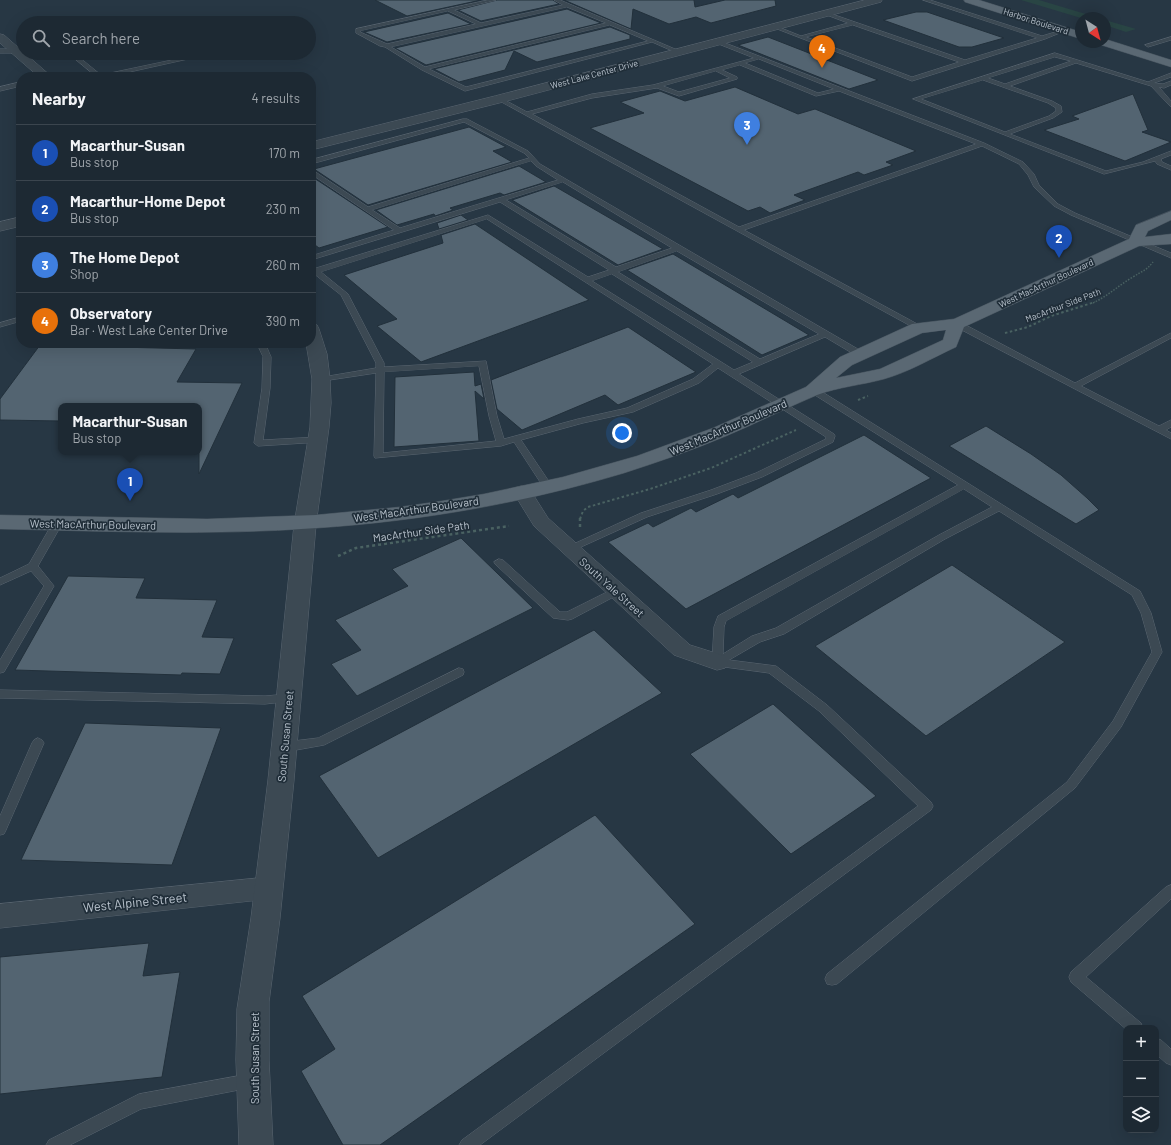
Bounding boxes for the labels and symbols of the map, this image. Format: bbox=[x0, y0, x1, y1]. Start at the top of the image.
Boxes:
street label: Harbor Boulevard bbox=[1002, 5, 1070, 37]
north arrow bbox=[1075, 12, 1111, 48]
pin: 4 bbox=[809, 35, 835, 68]
street label: West Lake Center Drive bbox=[549, 57, 639, 91]
pin: 3 bbox=[734, 112, 760, 145]
pin: 2 bbox=[1046, 225, 1072, 258]
street label: West MacArthur Boulevard bbox=[997, 256, 1095, 310]
street label: MacArthur Side Path bbox=[1024, 286, 1102, 324]
street label: West MacArthur Boulevard bbox=[667, 396, 789, 458]
your location bbox=[612, 423, 632, 443]
pin: 1 bbox=[117, 468, 143, 501]
street label: West MacArthur Boulevard bbox=[353, 494, 479, 524]
street label: West MacArthur Boulevard bbox=[30, 516, 156, 532]
street label: MacArthur Side Path bbox=[372, 518, 470, 544]
street label: South Yale Street bbox=[577, 555, 647, 619]
street label: South Susan Street bbox=[275, 690, 295, 782]
street label: West Alpine Street bbox=[82, 889, 188, 915]
street label: South Susan Street bbox=[248, 1012, 261, 1104]

